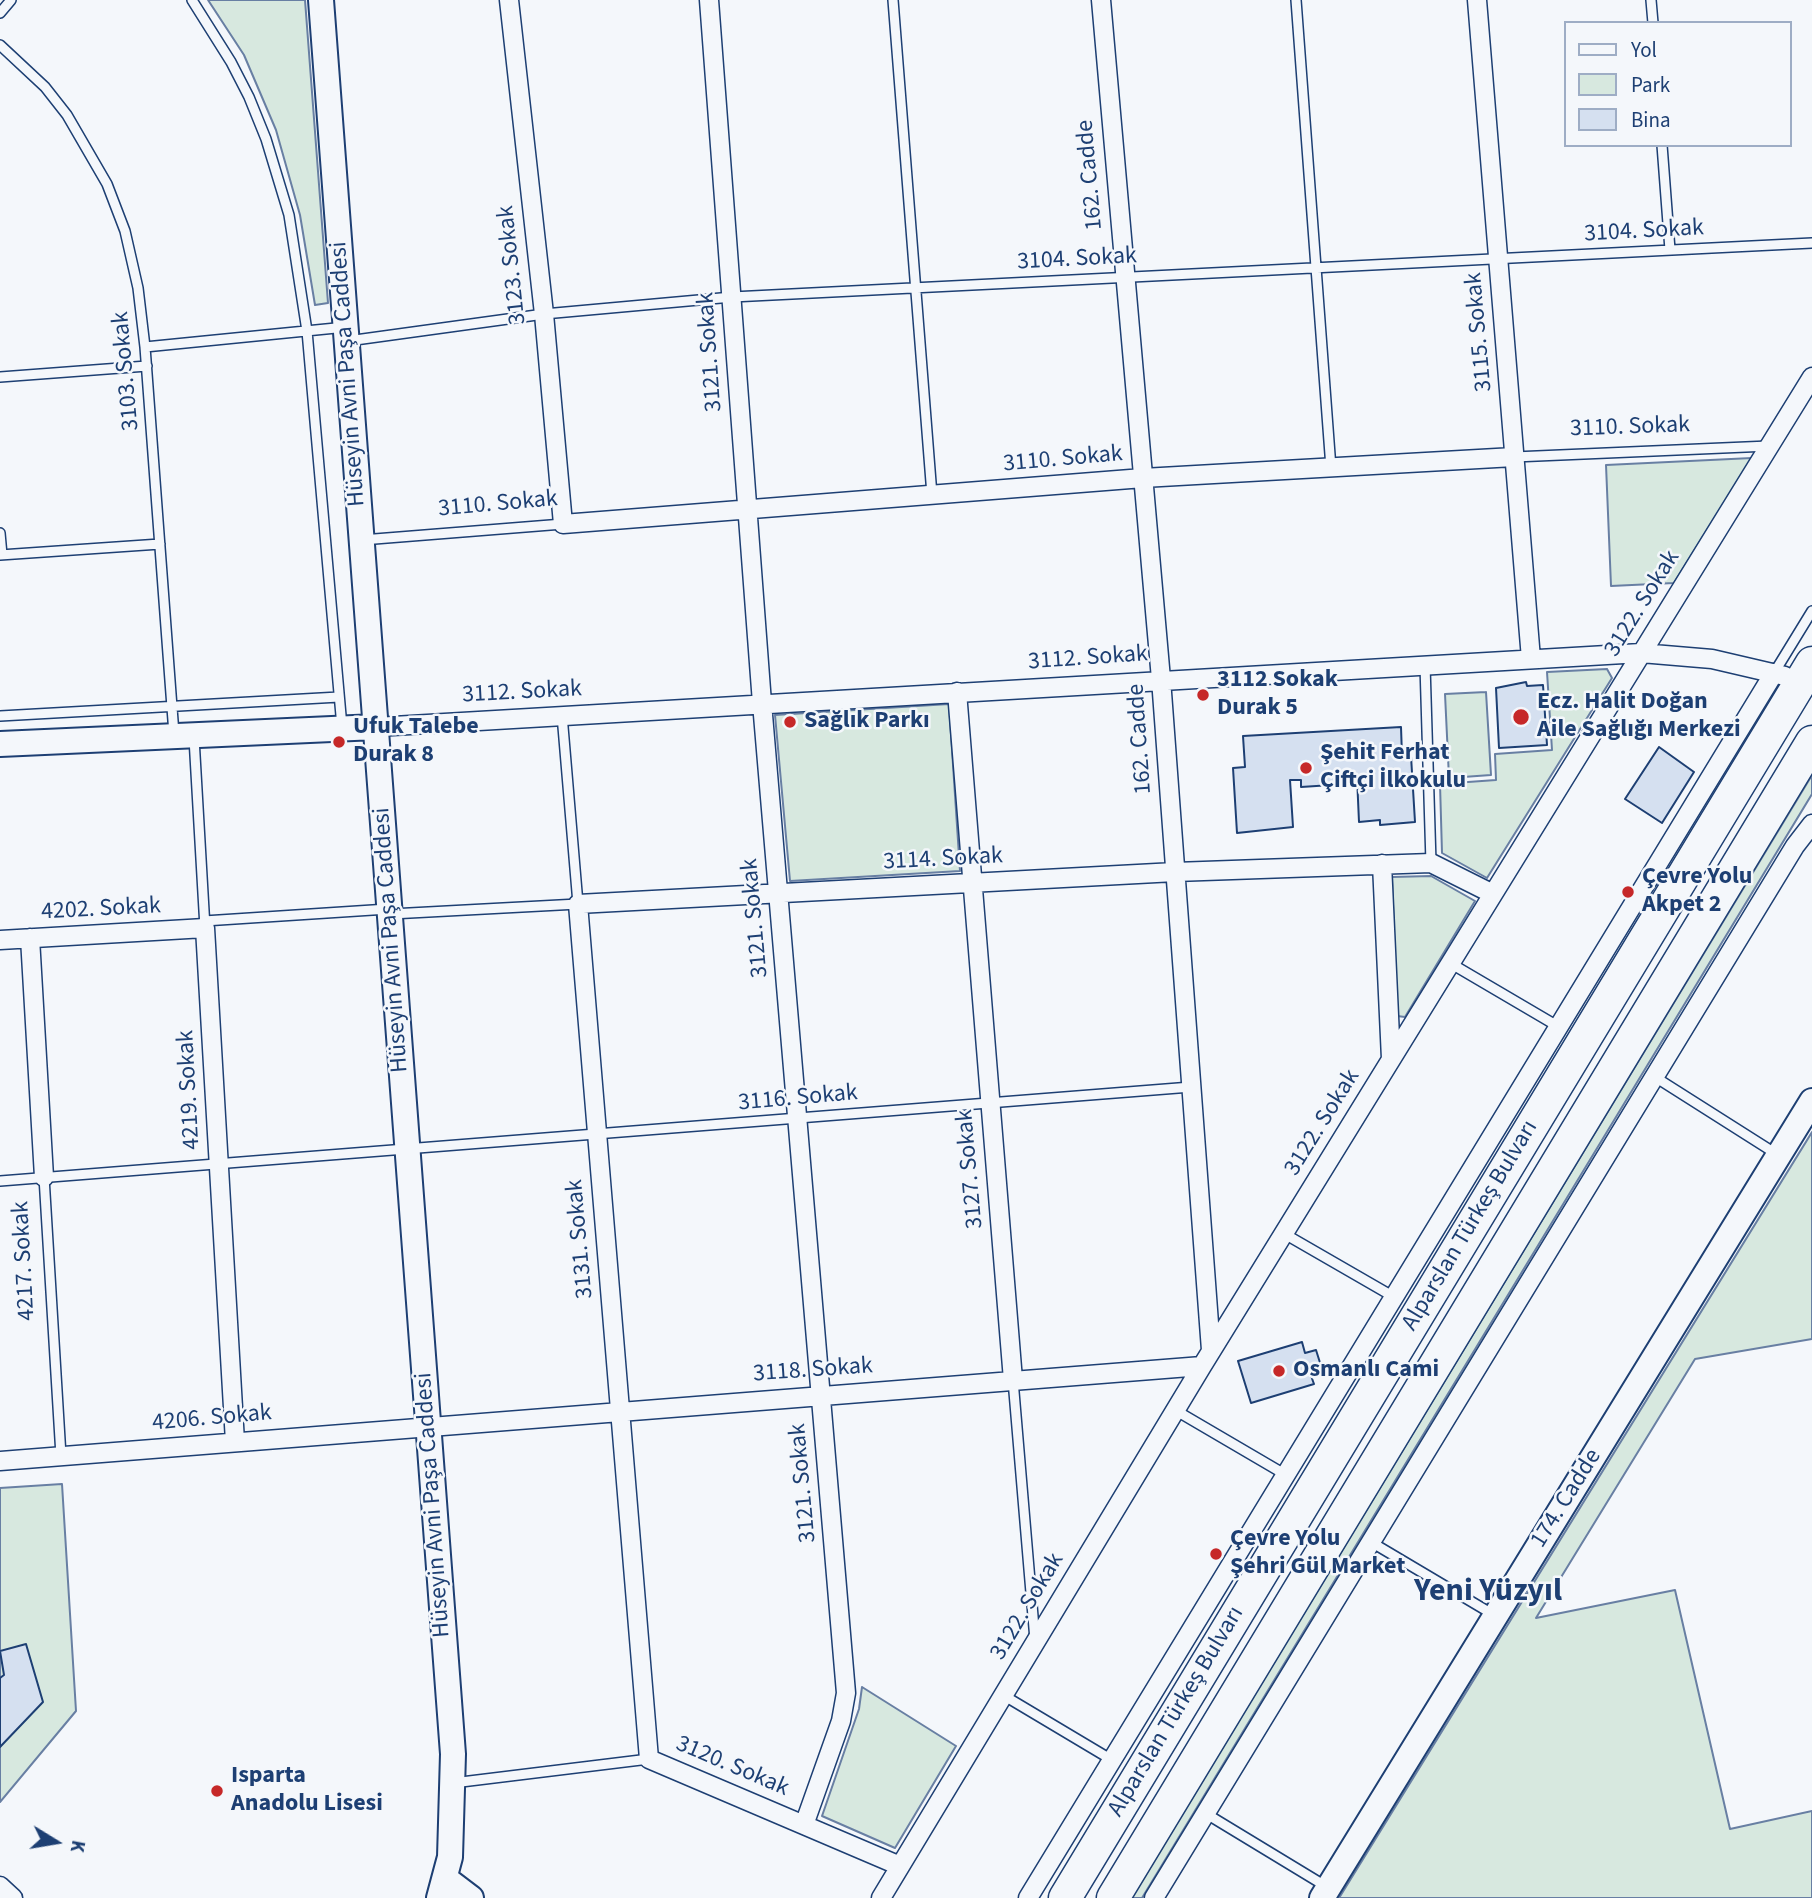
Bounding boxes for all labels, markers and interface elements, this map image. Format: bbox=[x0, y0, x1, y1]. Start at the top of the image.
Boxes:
legend bbox=[1563, 21, 1791, 147]
text: Yol bbox=[1631, 35, 1657, 65]
text: Park bbox=[1631, 70, 1670, 100]
text: Bina bbox=[1631, 105, 1671, 135]
street label: 162. Cadde bbox=[1072, 119, 1110, 231]
street label: 3123. Sokak bbox=[492, 204, 534, 326]
street label: 3104. Sokak bbox=[1583, 214, 1705, 250]
street label: Hüseyin Avni Paşa Caddesi bbox=[325, 241, 373, 507]
street label: 3104. Sokak bbox=[1016, 242, 1138, 278]
street label: 3115. Sokak bbox=[1460, 271, 1500, 393]
street label: 3121. Sokak bbox=[692, 291, 730, 413]
street label: 3103. Sokak bbox=[107, 310, 147, 432]
street label: 3110. Sokak bbox=[1570, 412, 1690, 444]
street label: 3110. Sokak bbox=[1002, 440, 1124, 480]
street label: 3110. Sokak bbox=[437, 485, 559, 525]
street label: 3122. Sokak bbox=[1599, 546, 1687, 662]
street label: 3112. Sokak bbox=[1027, 640, 1149, 678]
place label: 3112 Sokak Durak 5 bbox=[1217, 667, 1338, 723]
street label: 3112. Sokak bbox=[461, 675, 583, 711]
street label: 162. Cadde bbox=[1123, 683, 1159, 795]
marker: 3112 Sokak Durak 5 bbox=[1195, 687, 1211, 703]
place label: Ecz. Halit Doğan Aile Sağlığı Merkezi bbox=[1537, 689, 1741, 745]
marker: Ecz. Halit Doğan Aile Sağlığı Merkezi bbox=[1511, 707, 1531, 727]
place label: Sağlık Parkı bbox=[804, 708, 930, 736]
place label: Ufuk Talebe Durak 8 bbox=[353, 714, 479, 770]
marker: Sağlık Parkı bbox=[782, 714, 798, 730]
marker: Ufuk Talebe Durak 8 bbox=[331, 734, 347, 750]
place label: Şehit Ferhat Çiftçi İlkokulu bbox=[1320, 740, 1466, 796]
marker: Şehit Ferhat Çiftçi İlkokulu bbox=[1298, 760, 1314, 776]
street label: Hüseyin Avni Paşa Caddesi bbox=[368, 807, 416, 1073]
street label: 3114. Sokak bbox=[882, 842, 1004, 878]
street label: 3121. Sokak bbox=[736, 857, 776, 979]
place label: Çevre Yolu Akpet 2 bbox=[1642, 864, 1752, 920]
marker: Çevre Yolu Akpet 2 bbox=[1620, 884, 1636, 900]
street label: 4202. Sokak bbox=[40, 892, 162, 928]
street label: 4219. Sokak bbox=[172, 1029, 208, 1151]
street label: 3122. Sokak bbox=[1279, 1065, 1367, 1181]
street label: 3116. Sokak bbox=[737, 1079, 859, 1119]
street label: 3127. Sokak bbox=[951, 1108, 991, 1230]
street label: Alparslan Türkeş Bulvarı bbox=[1397, 1116, 1545, 1336]
street label: 3131. Sokak bbox=[561, 1178, 601, 1300]
street label: 4217. Sokak bbox=[7, 1200, 43, 1322]
street label: 3118. Sokak bbox=[752, 1352, 874, 1390]
place label: Osmanlı Cami bbox=[1293, 1357, 1439, 1385]
marker: Osmanlı Cami bbox=[1271, 1363, 1287, 1379]
street label: Hüseyin Avni Paşa Caddesi bbox=[410, 1372, 458, 1638]
street label: 4206. Sokak bbox=[151, 1399, 273, 1439]
street label: 3121. Sokak bbox=[784, 1422, 824, 1544]
street label: 174. Cadde bbox=[1525, 1444, 1609, 1554]
place label: Çevre Yolu Şehri Gül Market bbox=[1230, 1526, 1405, 1582]
marker: Çevre Yolu Şehri Gül Market bbox=[1208, 1546, 1224, 1562]
street label: 3122. Sokak bbox=[985, 1548, 1071, 1666]
district label: Yeni Yüzyıl bbox=[1414, 1574, 1562, 1612]
street label: Alparslan Türkeş Bulvarı bbox=[1103, 1602, 1251, 1822]
street label: 3120. Sokak bbox=[671, 1730, 793, 1804]
place label: Isparta Anadolu Lisesi bbox=[231, 1763, 383, 1819]
marker: Isparta Anadolu Lisesi bbox=[209, 1783, 225, 1799]
north arrow bbox=[21, 1807, 91, 1877]
text: K bbox=[63, 1838, 91, 1854]

